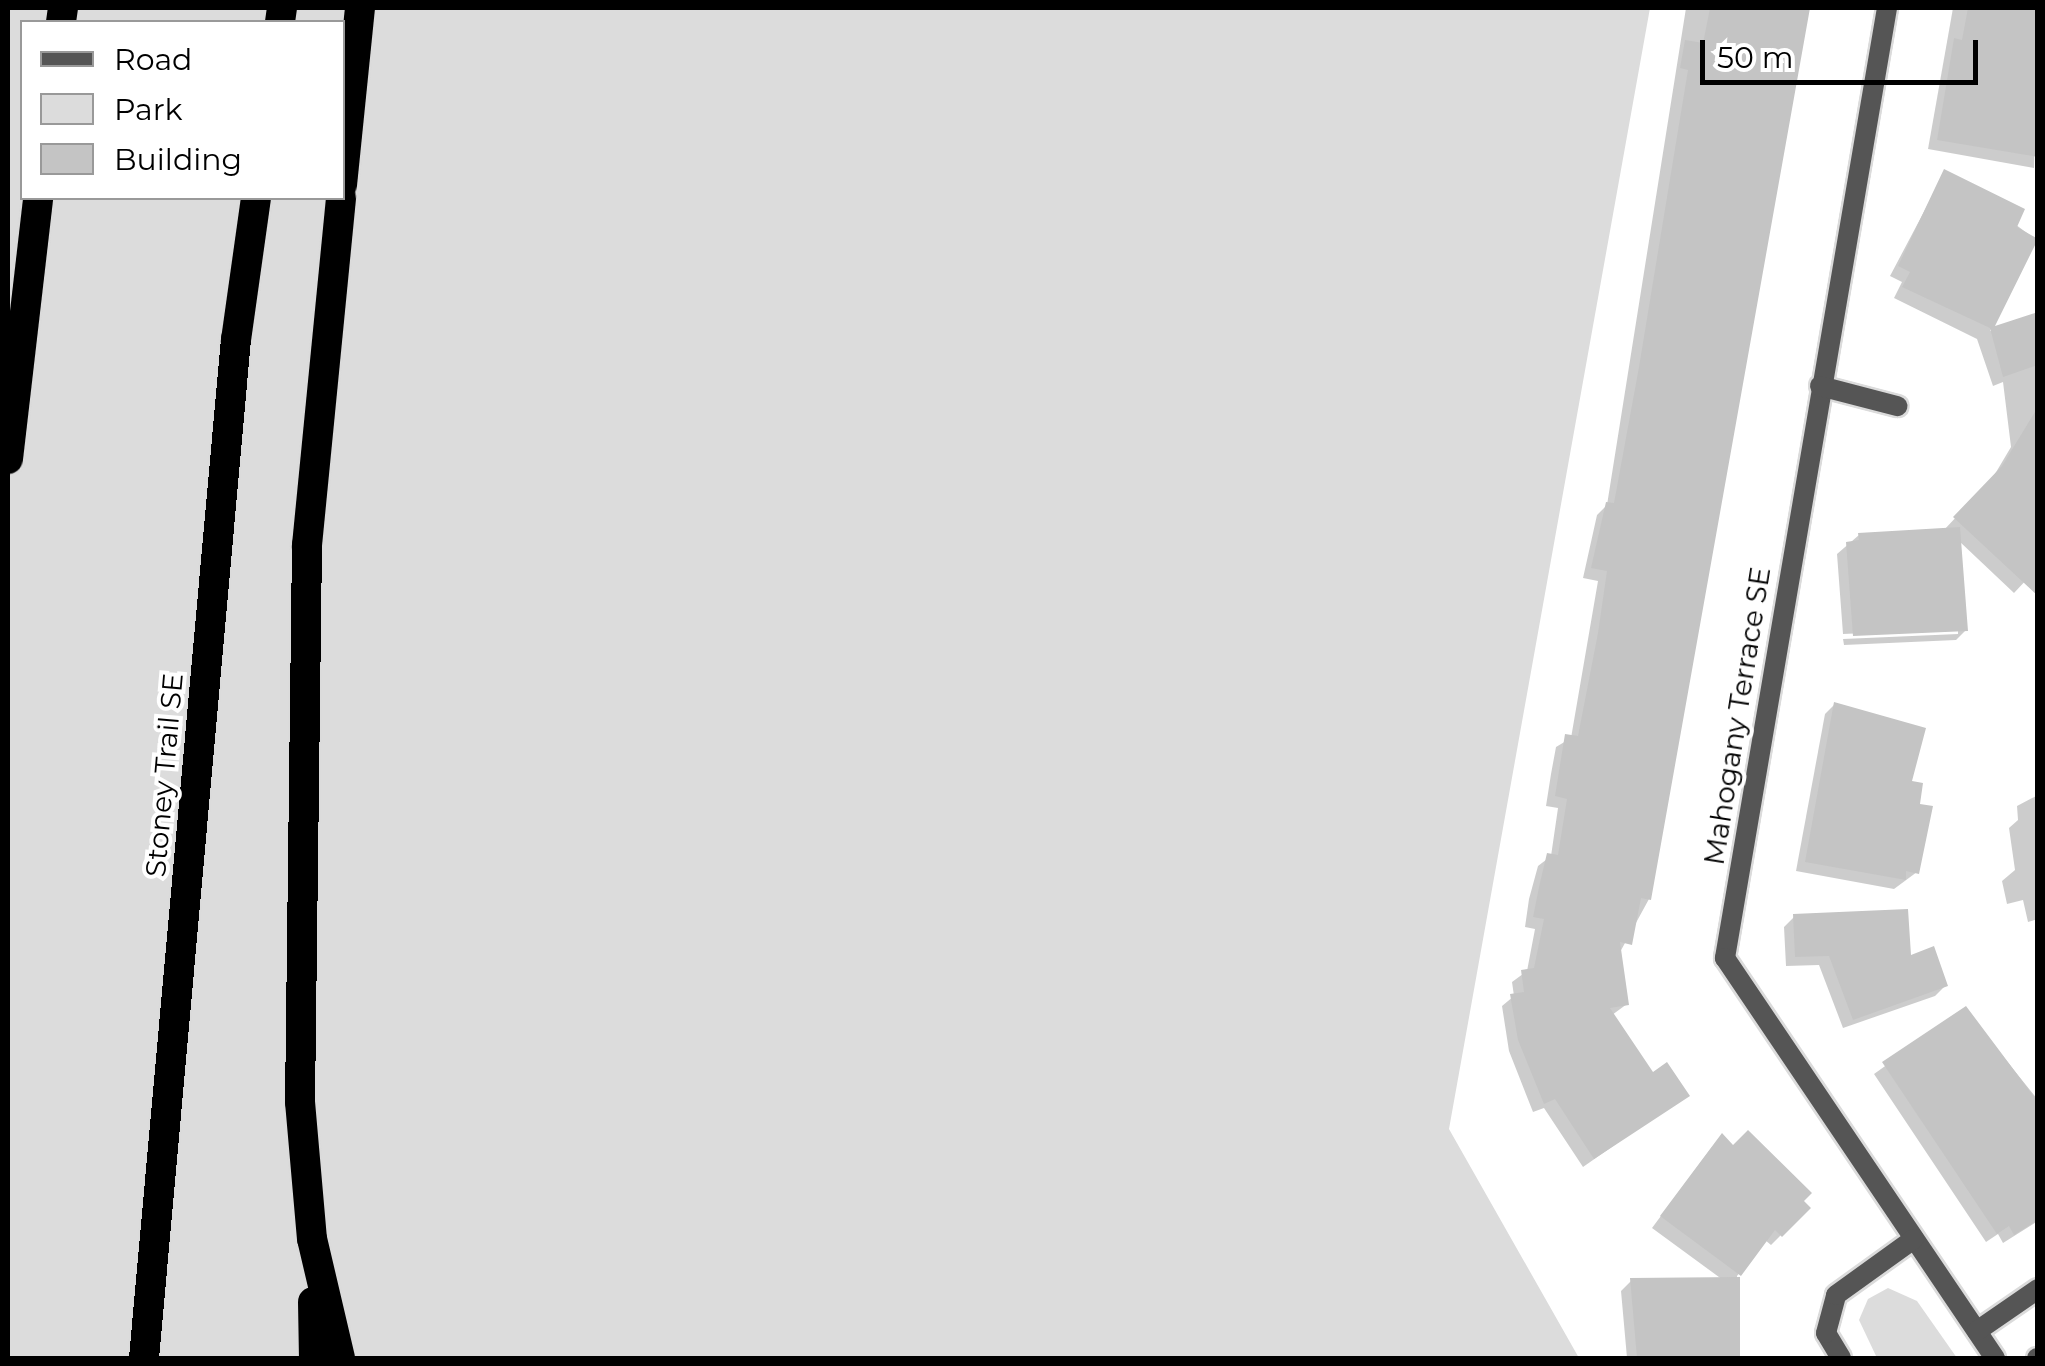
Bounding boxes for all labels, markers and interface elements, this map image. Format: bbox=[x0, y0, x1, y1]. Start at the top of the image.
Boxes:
legend bbox=[20, 20, 345, 200]
scale bar bbox=[1705, 20, 1982, 82]
text: 50 m bbox=[1717, 39, 1794, 76]
text: Road bbox=[114, 41, 192, 78]
text: Park bbox=[114, 91, 183, 128]
text: Building bbox=[114, 141, 242, 178]
street label: Mahogany Terrace SE bbox=[1697, 565, 1777, 867]
street label: Stoney Trail SE bbox=[138, 672, 190, 878]

